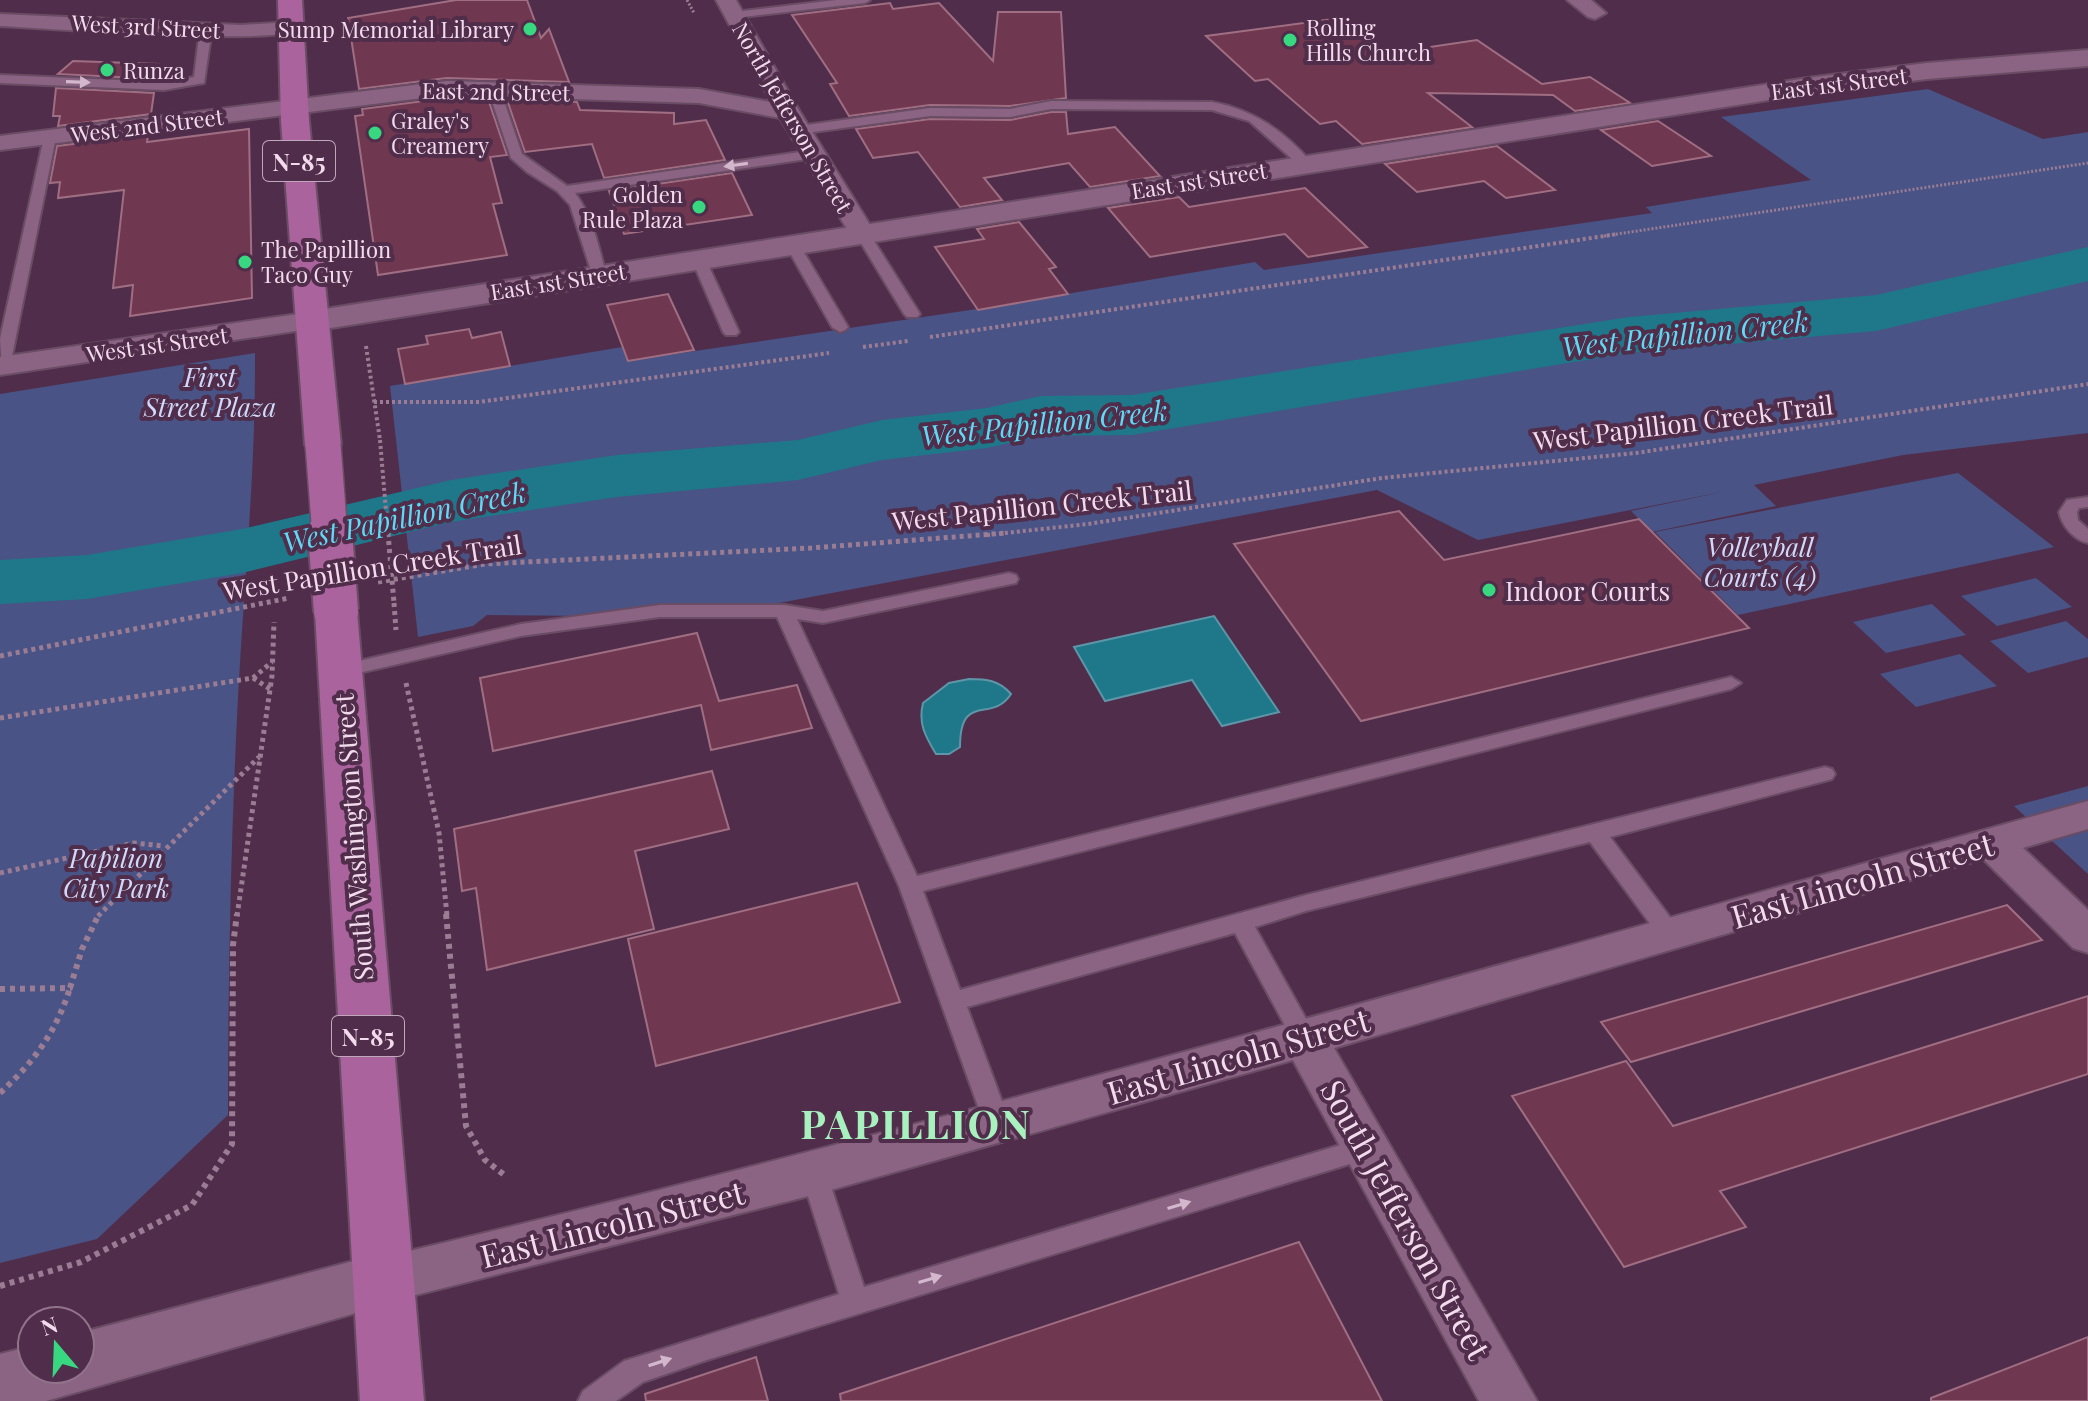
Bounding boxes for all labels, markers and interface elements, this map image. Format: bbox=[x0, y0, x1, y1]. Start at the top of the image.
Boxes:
street label: West 3rd Street bbox=[70, 7, 222, 45]
place label: Rolling Hills Church bbox=[1306, 12, 1431, 67]
place label: Sump Memorial Library bbox=[278, 14, 514, 44]
street label: North Jefferson Street bbox=[726, 16, 860, 219]
marker: Sump Memorial Library bbox=[521, 20, 539, 38]
marker: Rolling Hills Church bbox=[1281, 31, 1299, 49]
place label: Runza bbox=[123, 55, 185, 85]
street label: East 1st Street bbox=[1769, 60, 1910, 106]
marker: Runza bbox=[98, 61, 116, 79]
street label: East 2nd Street bbox=[422, 75, 571, 107]
one-way arrow bbox=[66, 76, 91, 89]
street label: West 2nd Street bbox=[68, 101, 226, 149]
place label: Graley's Creamery bbox=[391, 105, 489, 160]
marker: Graley's Creamery bbox=[366, 124, 384, 142]
road number: N-85 bbox=[263, 141, 335, 181]
street label: East 1st Street bbox=[1129, 154, 1270, 206]
one-way arrow bbox=[724, 159, 749, 172]
place label: Golden Rule Plaza bbox=[582, 179, 683, 234]
marker: Golden Rule Plaza bbox=[690, 198, 708, 216]
place label: The Papillion Taco Guy bbox=[261, 234, 391, 289]
marker: The Papillion Taco Guy bbox=[236, 253, 254, 271]
street label: East 1st Street bbox=[488, 255, 629, 307]
water label: West Papillion Creek bbox=[1560, 302, 1810, 364]
street label: West 1st Street bbox=[84, 319, 231, 369]
park label: First Street Plaza bbox=[143, 359, 276, 424]
street label: West Papillion Creek Trail bbox=[1530, 386, 1835, 458]
water label: West Papillion Creek bbox=[919, 391, 1169, 453]
water label: West Papillion Creek bbox=[279, 472, 529, 560]
street label: West Papillion Creek Trail bbox=[889, 472, 1194, 538]
street label: West Papillion Creek Trail bbox=[219, 526, 524, 608]
park label: Volleyball Courts (4) bbox=[1704, 529, 1816, 594]
place label: Indoor Courts bbox=[1505, 573, 1670, 608]
marker: Indoor Courts bbox=[1480, 581, 1498, 599]
street label: South Washington Street bbox=[325, 692, 380, 982]
street label: East Lincoln Street bbox=[1726, 821, 1999, 937]
park label: Papilion City Park bbox=[63, 840, 169, 905]
street label: East Lincoln Street bbox=[1102, 997, 1375, 1113]
road number: N-85 bbox=[332, 1016, 404, 1056]
street label: South Jefferson Street bbox=[1312, 1072, 1502, 1367]
district label: PAPILLION bbox=[800, 1096, 1032, 1149]
street label: East Lincoln Street bbox=[475, 1169, 749, 1277]
one-way arrow bbox=[1167, 1198, 1191, 1211]
one-way arrow bbox=[918, 1272, 942, 1285]
north arrow bbox=[16, 1305, 96, 1385]
text: N bbox=[37, 1308, 62, 1342]
one-way arrow bbox=[648, 1356, 672, 1368]

